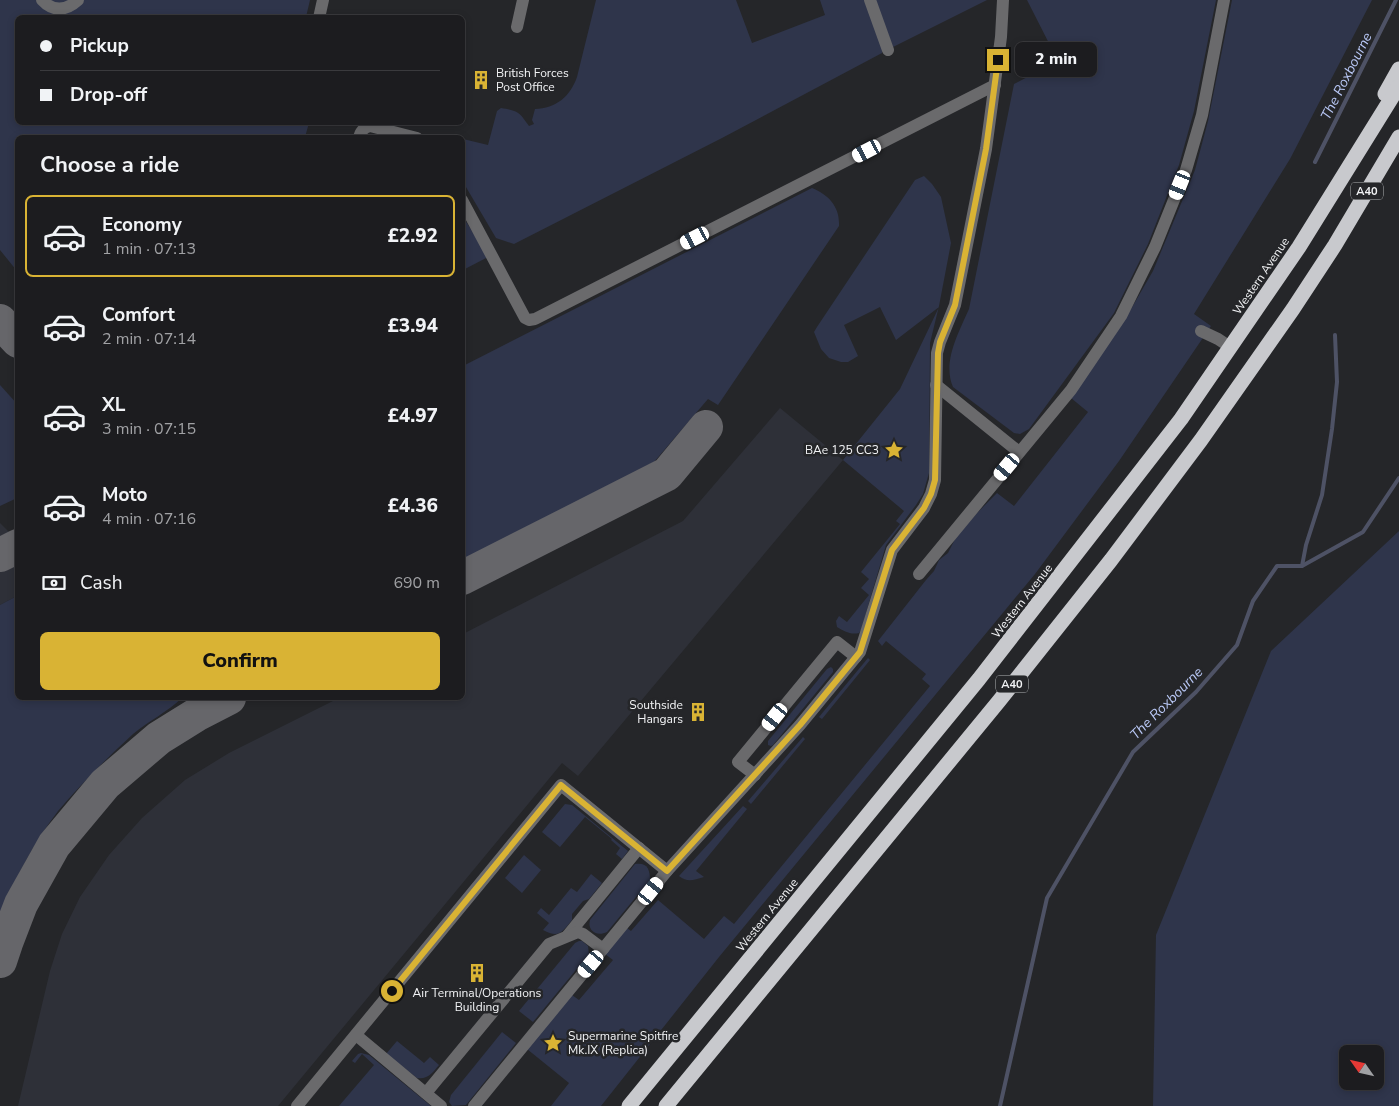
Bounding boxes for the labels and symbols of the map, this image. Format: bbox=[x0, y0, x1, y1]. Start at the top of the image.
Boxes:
water label: The Roxbourne bbox=[1316, 29, 1377, 123]
callout: 2 min bbox=[1016, 42, 1098, 78]
route end bbox=[987, 49, 1009, 71]
place label: British Forces Post Office bbox=[496, 65, 569, 95]
building icon: British Forces Post Office bbox=[470, 69, 492, 91]
car bbox=[850, 138, 883, 164]
car bbox=[1167, 168, 1192, 202]
road number: A40 bbox=[1351, 182, 1383, 200]
car bbox=[678, 225, 711, 251]
street label: Western Avenue bbox=[1229, 234, 1293, 318]
place icon: BAe 125 CC3 bbox=[883, 439, 905, 461]
place label: BAe 125 CC3 bbox=[805, 442, 879, 458]
car bbox=[991, 451, 1022, 483]
street label: Western Avenue bbox=[988, 561, 1056, 641]
water label: The Roxbourne bbox=[1126, 662, 1207, 744]
road number: A40 bbox=[996, 676, 1028, 692]
place label: Southside Hangars bbox=[629, 697, 683, 727]
building icon: Southside Hangars bbox=[687, 701, 709, 723]
car bbox=[759, 701, 790, 733]
car bbox=[635, 875, 666, 907]
street label: Western Avenue bbox=[732, 875, 802, 955]
car bbox=[575, 948, 606, 980]
building icon: Air Terminal/Operations Building bbox=[466, 962, 488, 984]
route start bbox=[381, 980, 403, 1002]
place label: Air Terminal/Operations Building bbox=[413, 985, 542, 1015]
place label: Supermarine Spitfire Mk.IX (Replica) bbox=[568, 1028, 678, 1058]
place icon: Supermarine Spitfire Mk.IX (Replica) bbox=[542, 1032, 564, 1054]
north arrow bbox=[1339, 1045, 1384, 1090]

